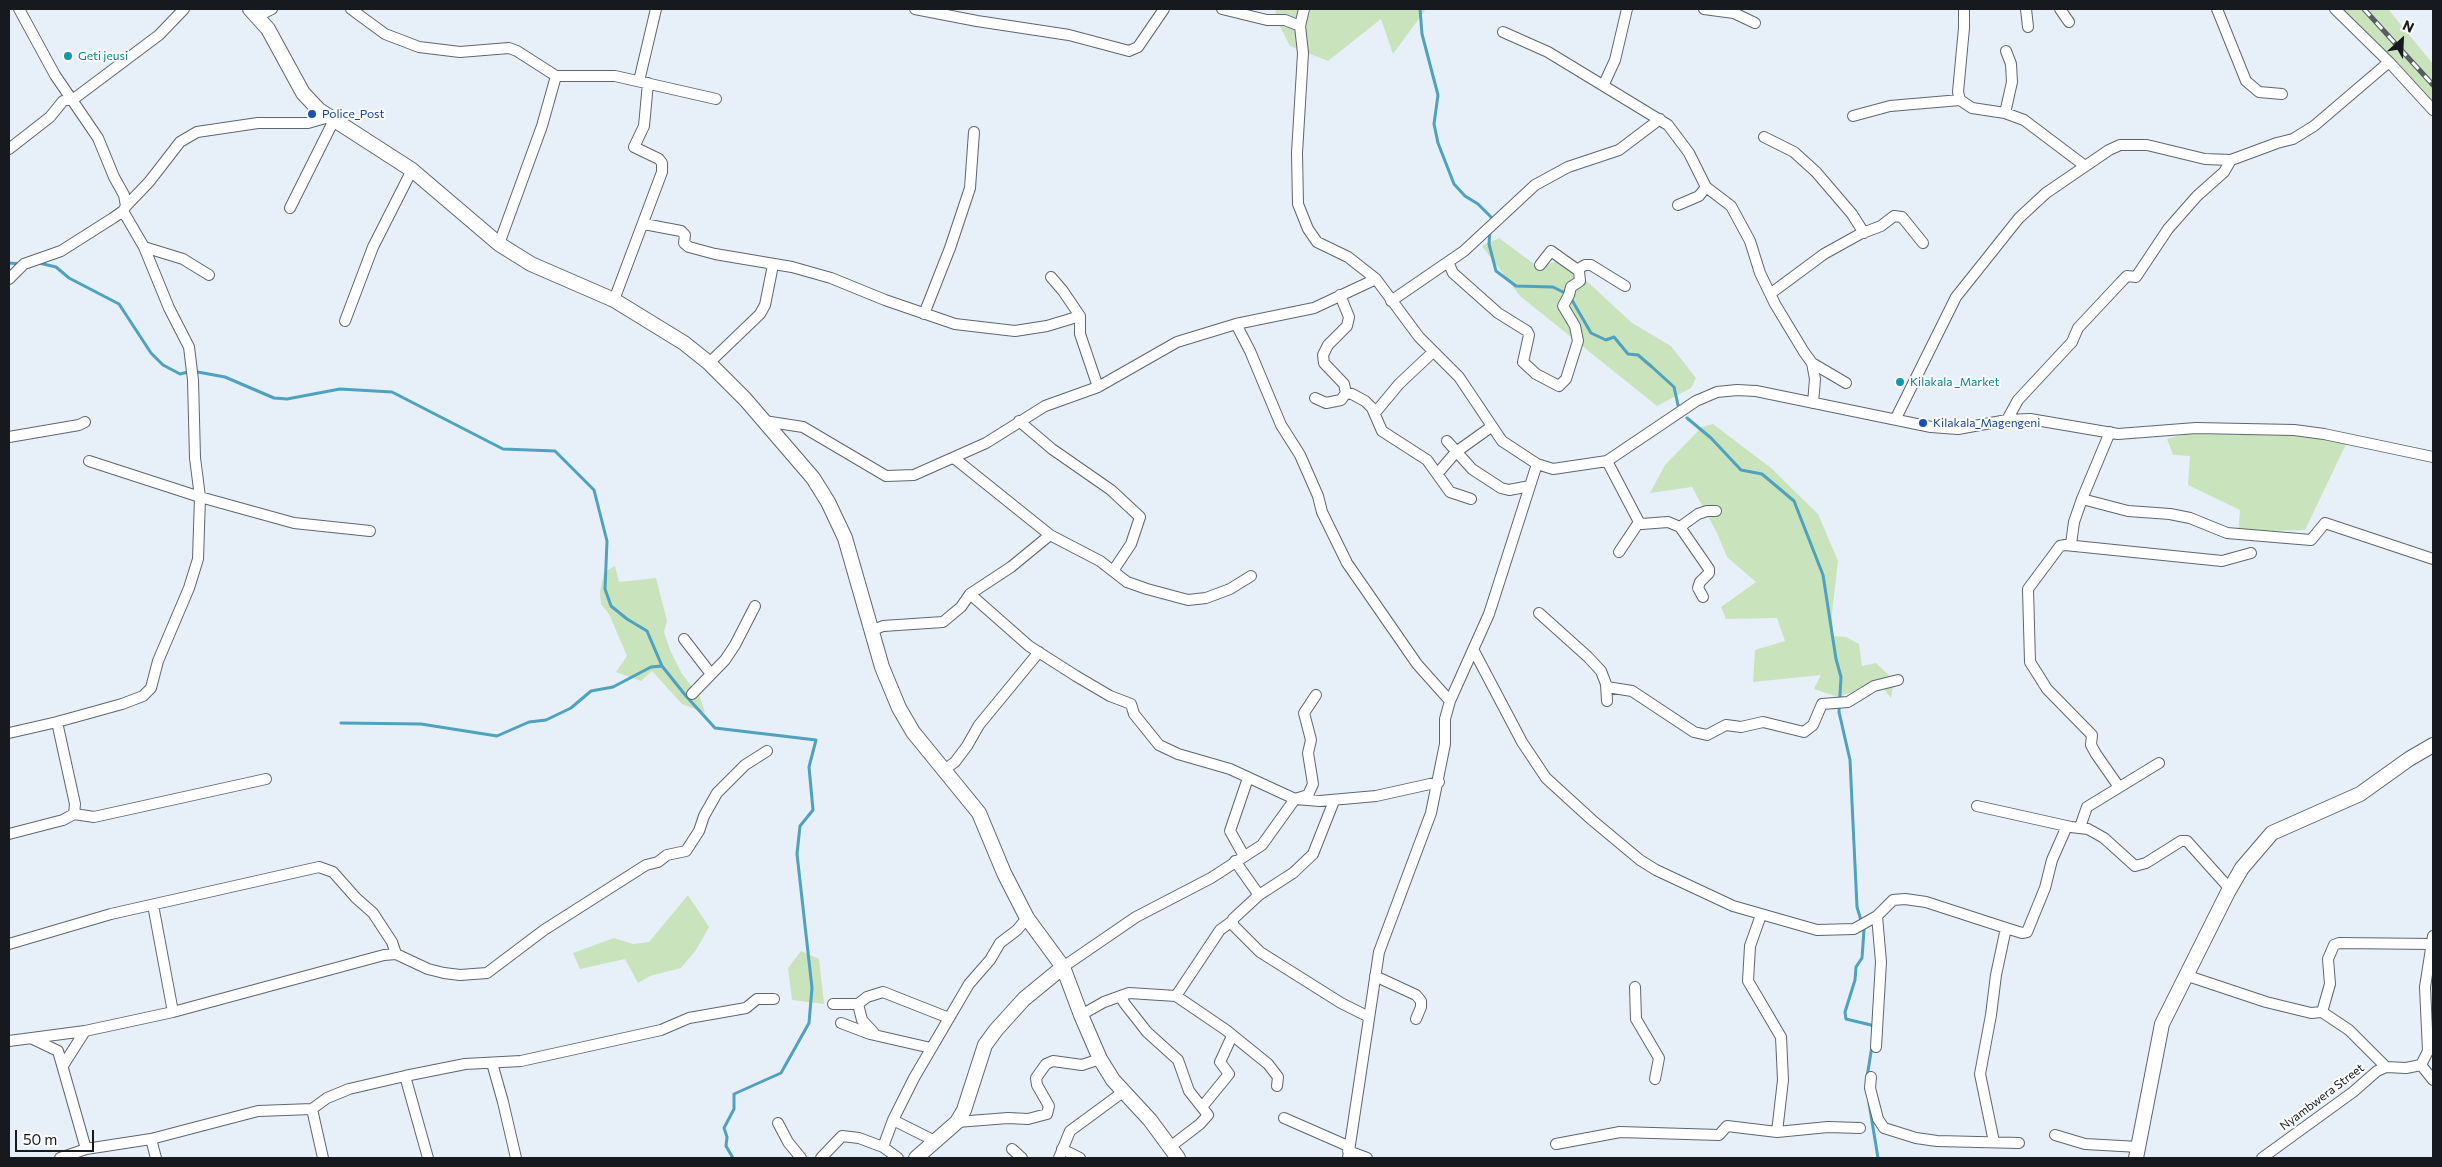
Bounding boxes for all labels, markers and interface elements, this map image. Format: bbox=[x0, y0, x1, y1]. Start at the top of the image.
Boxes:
north arrow bbox=[2377, 15, 2427, 65]
text: N bbox=[2400, 16, 2417, 36]
place label: Geti jeusi bbox=[78, 49, 128, 63]
marker: Geti jeusi bbox=[62, 50, 74, 62]
place label: Police_Post bbox=[322, 107, 384, 121]
marker: Police_Post bbox=[306, 108, 318, 120]
place label: Kilakala _Market bbox=[1910, 375, 2000, 389]
marker: Kilakala _Market bbox=[1894, 376, 1906, 388]
place label: Kilakala_Magengeni bbox=[1933, 416, 2040, 430]
marker: Kilakala_Magengeni bbox=[1917, 417, 1929, 429]
street label: Nyambwera Street bbox=[2277, 1061, 2367, 1133]
scale bar bbox=[18, 1120, 96, 1152]
text: 50 m bbox=[23, 1130, 57, 1148]

